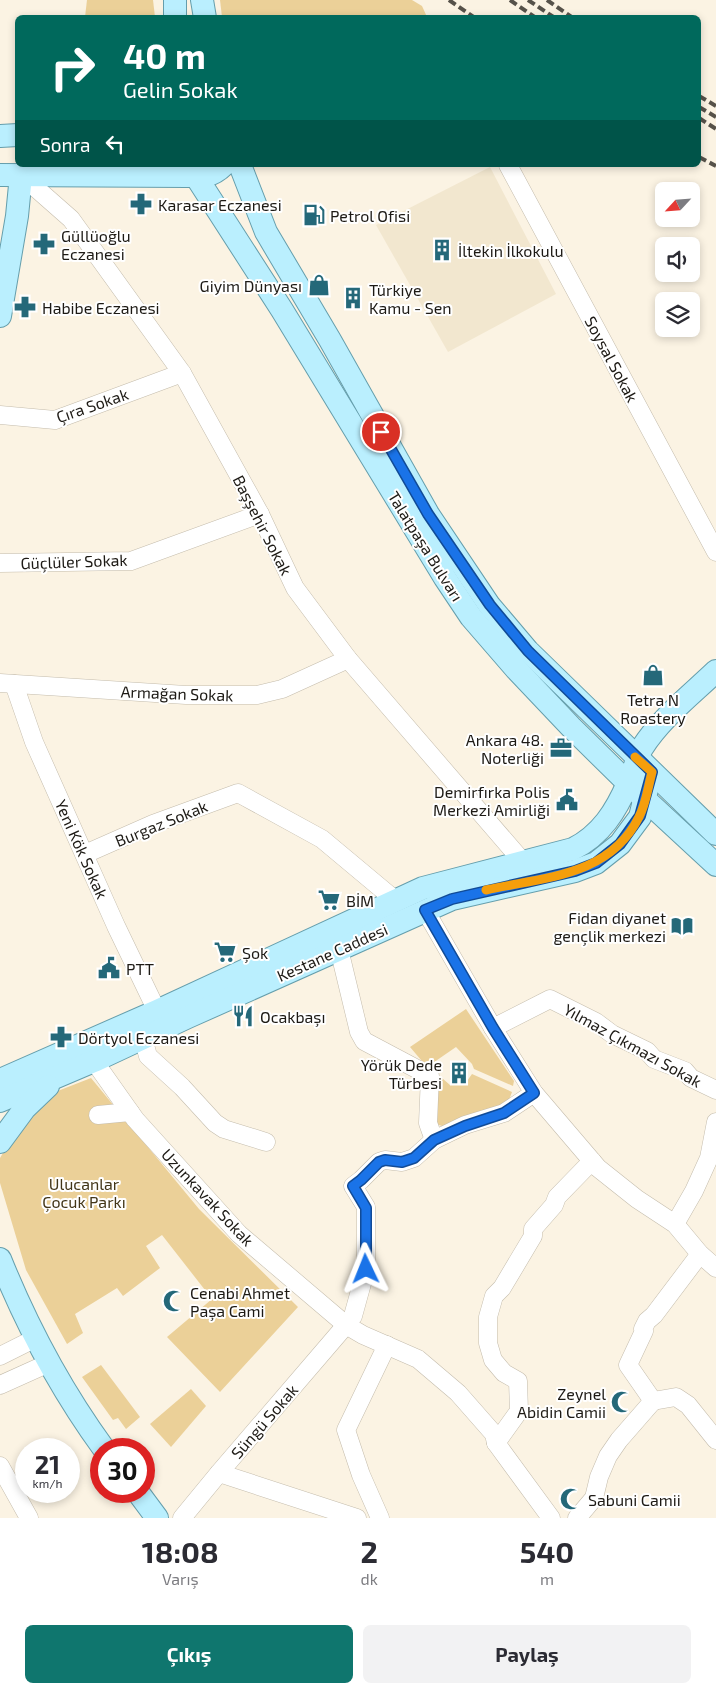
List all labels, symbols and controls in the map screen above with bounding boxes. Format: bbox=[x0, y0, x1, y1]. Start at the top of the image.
text: 40 m bbox=[123, 34, 206, 76]
icon: right bbox=[40, 35, 105, 100]
text: Gelin Sokak bbox=[123, 76, 238, 102]
icon: left bbox=[101, 130, 129, 158]
text: Sonra bbox=[40, 133, 91, 156]
north arrow bbox=[655, 182, 700, 228]
map controls bbox=[655, 182, 700, 337]
pharmacy icon: Karasar Eczanesi bbox=[128, 191, 154, 217]
place label: Karasar Eczanesi bbox=[158, 195, 282, 214]
fuel station icon: Petrol Ofisi bbox=[301, 202, 327, 228]
place label: Petrol Ofisi bbox=[330, 206, 410, 225]
place label: Güllüoğlu Eczanesi bbox=[61, 226, 131, 263]
pharmacy icon: Güllüoğlu Eczanesi bbox=[31, 231, 57, 257]
building icon: İltekin İlkokulu bbox=[429, 237, 455, 263]
button: sound bbox=[655, 237, 700, 282]
place label: İltekin İlkokulu bbox=[458, 241, 564, 260]
shop icon: Giyim Dünyası bbox=[306, 272, 332, 298]
place label: Giyim Dünyası bbox=[200, 276, 302, 295]
place label: Türkiye Kamu - Sen bbox=[369, 280, 452, 317]
building icon: Türkiye Kamu - Sen bbox=[340, 285, 366, 311]
button: layers bbox=[655, 292, 700, 337]
pharmacy icon: Habibe Eczanesi bbox=[12, 294, 38, 320]
place label: Habibe Eczanesi bbox=[42, 298, 160, 317]
street label: Soysal Sokak bbox=[581, 313, 643, 405]
street label: Çıra Sokak bbox=[53, 384, 131, 427]
pin bbox=[360, 411, 402, 453]
icon: arrive bbox=[367, 418, 395, 446]
street label: Başşehir Sokak bbox=[229, 472, 296, 579]
street label: Talatpaşa Bulvarı bbox=[384, 488, 467, 605]
street label: Güçlüler Sokak bbox=[20, 550, 128, 573]
shop icon: Tetra N Roastery bbox=[640, 662, 666, 688]
street label: Armağan Sokak bbox=[120, 682, 234, 704]
place label: Tetra N Roastery bbox=[620, 690, 686, 727]
place label: Ankara 48. Noterliği bbox=[466, 730, 544, 767]
office icon: Ankara 48. Noterliği bbox=[548, 735, 574, 761]
place label: Demirfırka Polis Merkezi Amirliği bbox=[433, 782, 550, 819]
public building icon: Demirfırka Polis Merkezi Amirliği bbox=[554, 787, 580, 813]
street label: Yeni Kök Sokak bbox=[52, 796, 112, 902]
street label: Burgaz Sokak bbox=[112, 796, 210, 850]
supermarket icon: BİM bbox=[316, 887, 342, 913]
place label: BİM bbox=[346, 891, 374, 910]
place label: Fidan diyanet gençlik merkezi bbox=[553, 908, 666, 946]
library icon: Fidan diyanet gençlik merkezi bbox=[669, 913, 695, 939]
street label: Kestane Caddesi bbox=[274, 919, 390, 985]
supermarket icon: Şok bbox=[212, 939, 238, 965]
place label: Şok bbox=[242, 943, 268, 963]
public building icon: PTT bbox=[96, 955, 122, 981]
place label: PTT bbox=[126, 959, 154, 978]
street label: Yılmaz Çıkmazı Sokak bbox=[560, 999, 705, 1092]
restaurant icon: Ocakbaşı bbox=[230, 1003, 256, 1029]
place label: Ocakbaşı bbox=[260, 1007, 325, 1027]
pharmacy icon: Dörtyol Eczanesi bbox=[48, 1024, 74, 1050]
place label: Dörtyol Eczanesi bbox=[78, 1028, 199, 1047]
place label: Yörük Dede Türbesi bbox=[361, 1055, 442, 1092]
building icon: Yörük Dede Türbesi bbox=[446, 1060, 472, 1086]
street label: Uzunkavak Sokak bbox=[158, 1144, 258, 1250]
park label: Ulucanlar Çocuk Parkı bbox=[42, 1174, 126, 1212]
position arrow bbox=[339, 1242, 391, 1294]
place label: Cenabi Ahmet Paşa Cami bbox=[190, 1283, 290, 1321]
mosque icon: Cenabi Ahmet Paşa Cami bbox=[161, 1288, 187, 1314]
street label: Süngü Sokak bbox=[227, 1380, 301, 1462]
place label: Zeynel Abidin Camii bbox=[517, 1384, 606, 1421]
mosque icon: Zeynel Abidin Camii bbox=[609, 1389, 635, 1415]
speed limit sign: 30 bbox=[90, 1438, 155, 1503]
text: 21 bbox=[35, 1449, 60, 1479]
text: km/h bbox=[33, 1476, 62, 1490]
mosque icon: Sabuni Camii bbox=[558, 1486, 584, 1512]
place label: Sabuni Camii bbox=[588, 1490, 681, 1509]
text: 18:08 bbox=[142, 1533, 219, 1569]
text: 2 bbox=[360, 1533, 378, 1569]
text: 540 bbox=[520, 1533, 574, 1569]
text: Varış bbox=[162, 1569, 199, 1588]
text: dk bbox=[361, 1569, 378, 1588]
text: m bbox=[540, 1569, 554, 1588]
button: Çıkış bbox=[25, 1625, 353, 1683]
button: Paylaş bbox=[363, 1625, 691, 1683]

